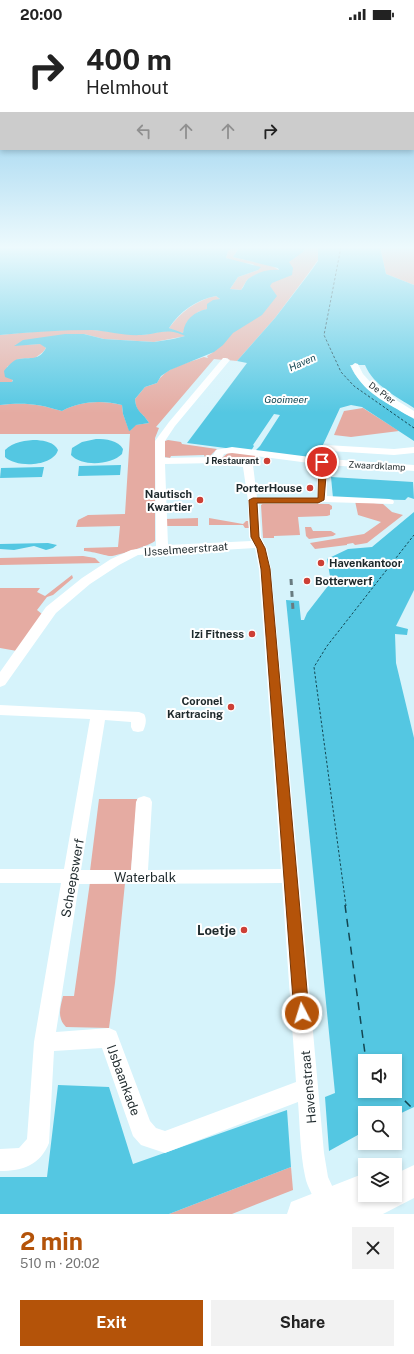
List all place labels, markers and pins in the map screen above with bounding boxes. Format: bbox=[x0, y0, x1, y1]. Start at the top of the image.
pin bbox=[305, 445, 339, 479]
place label: J Restaurant bbox=[206, 455, 259, 466]
marker: J Restaurant bbox=[262, 456, 272, 466]
place label: PorterHouse bbox=[236, 482, 302, 494]
marker: PorterHouse bbox=[305, 483, 315, 493]
place label: Nautisch Kwartier bbox=[145, 488, 192, 513]
marker: Nautisch Kwartier bbox=[195, 495, 205, 505]
place label: Havenkantoor bbox=[329, 557, 403, 569]
marker: Havenkantoor bbox=[316, 558, 326, 568]
place label: Botterwerf bbox=[315, 575, 373, 587]
marker: Botterwerf bbox=[302, 576, 312, 586]
place label: Izi Fitness bbox=[191, 628, 244, 640]
marker: Izi Fitness bbox=[247, 629, 257, 639]
place label: Coronel Kartracing bbox=[167, 695, 223, 720]
marker: Coronel Kartracing bbox=[226, 702, 236, 712]
place label: Loetje bbox=[197, 923, 236, 938]
marker: Loetje bbox=[239, 925, 249, 935]

